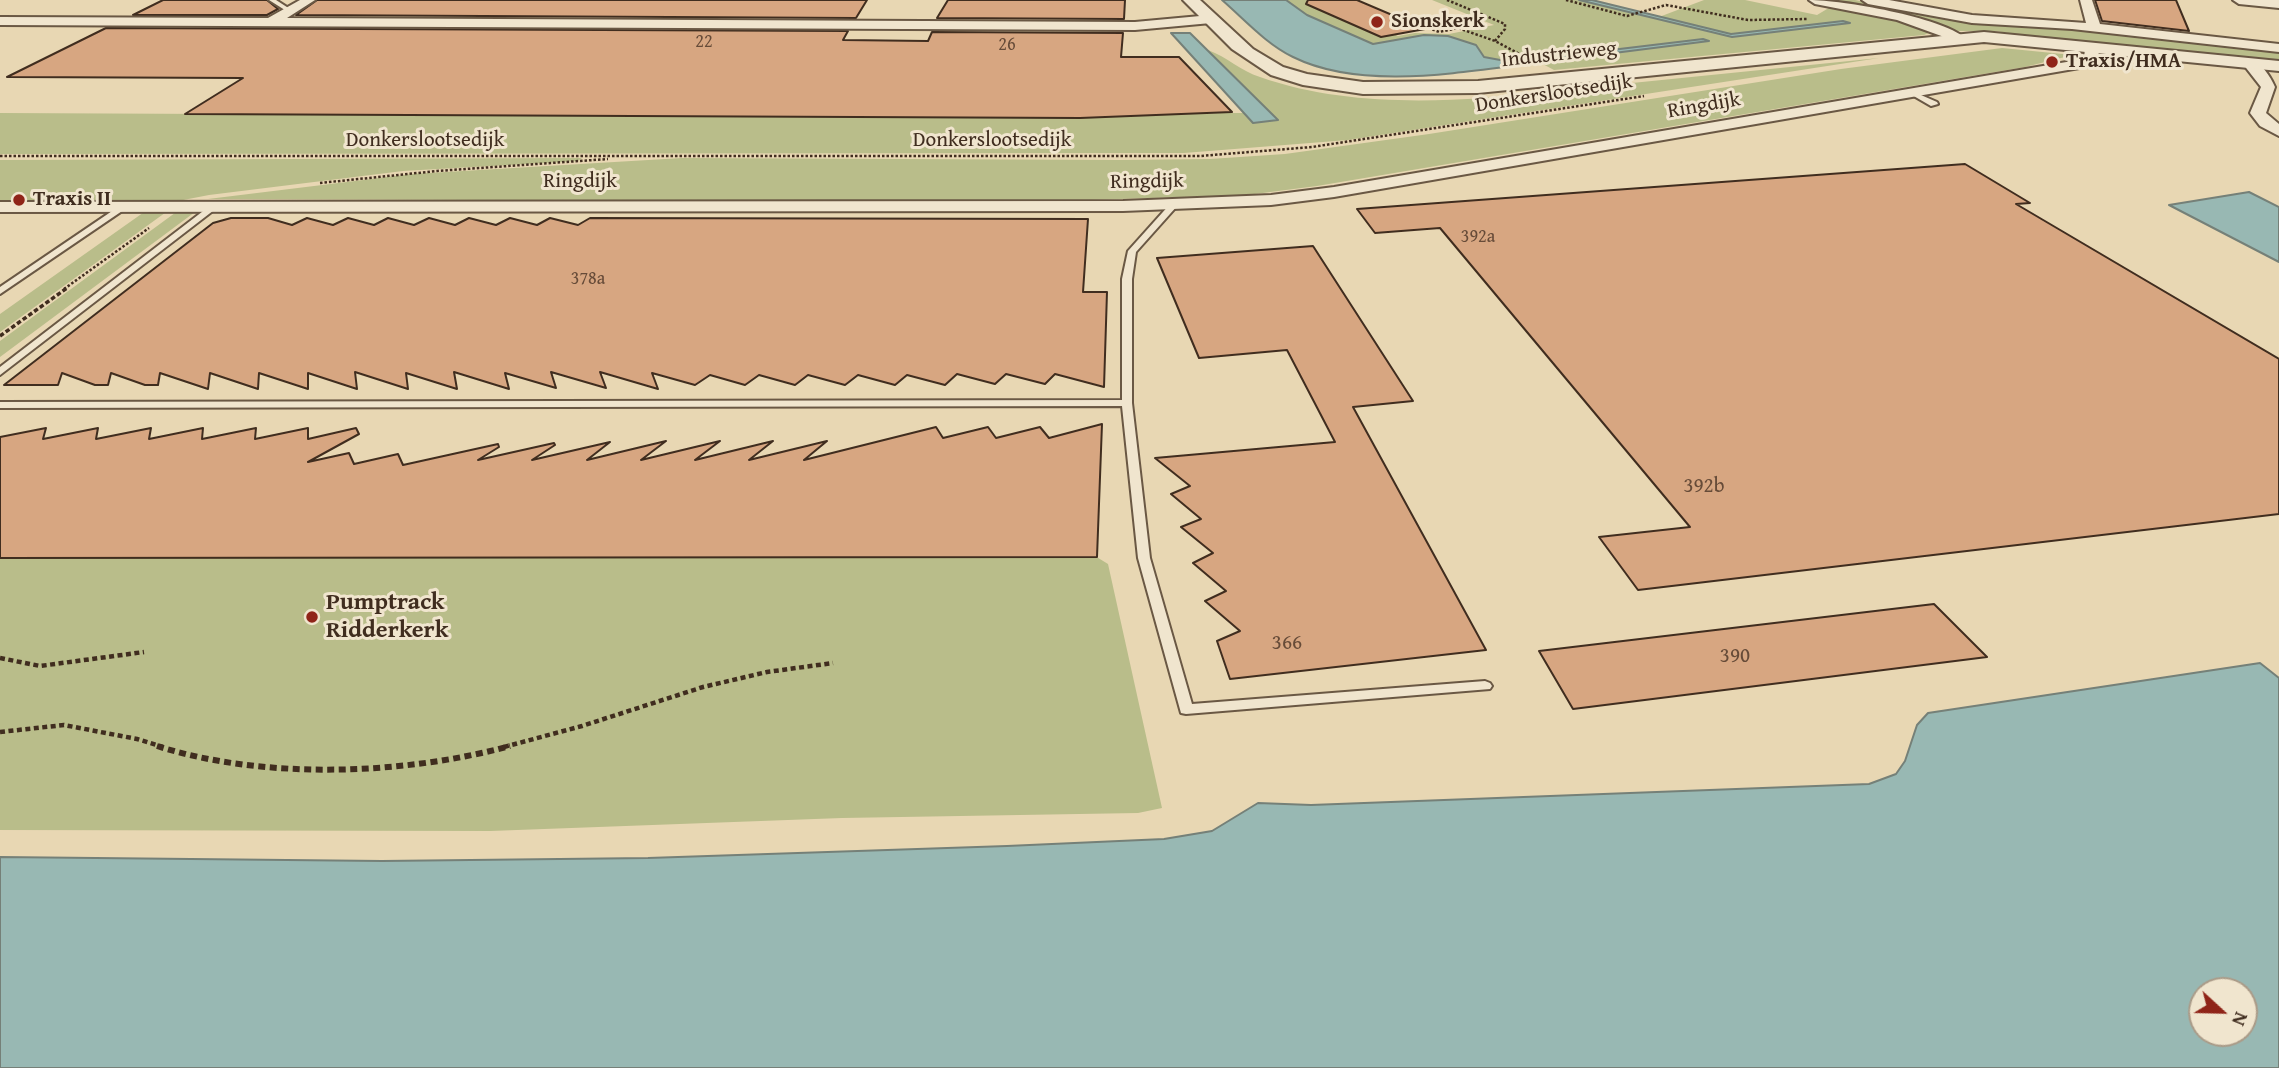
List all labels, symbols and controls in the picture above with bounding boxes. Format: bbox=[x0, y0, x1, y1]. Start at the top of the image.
place label: Sionskerk bbox=[1391, 9, 1485, 35]
marker: Sionskerk bbox=[1369, 14, 1385, 30]
house number: 22 bbox=[695, 31, 713, 53]
house number: 26 bbox=[998, 34, 1016, 56]
street label: Industrieweg bbox=[1500, 36, 1618, 74]
place label: Traxis/HMA bbox=[2066, 49, 2181, 75]
marker: Traxis/HMA bbox=[2044, 54, 2060, 70]
street label: Donkerslootsedijk bbox=[1474, 69, 1634, 119]
street label: Ringdijk bbox=[1666, 87, 1742, 125]
street label: Donkerslootsedijk bbox=[346, 128, 504, 154]
street label: Donkerslootsedijk bbox=[913, 128, 1071, 154]
street label: Ringdijk bbox=[543, 169, 617, 195]
street label: Ringdijk bbox=[1110, 169, 1184, 195]
place label: Traxis II bbox=[33, 187, 111, 213]
marker: Traxis II bbox=[11, 192, 27, 208]
house number: 392a bbox=[1461, 226, 1495, 248]
house number: 378a bbox=[571, 268, 605, 290]
house number: 392b bbox=[1683, 474, 1725, 500]
place label: Pumptrack Ridderkerk bbox=[326, 589, 448, 645]
marker: Pumptrack Ridderkerk bbox=[304, 609, 320, 625]
house number: 366 bbox=[1272, 631, 1302, 657]
house number: 390 bbox=[1720, 644, 1750, 670]
north arrow bbox=[2188, 977, 2258, 1047]
text: N bbox=[2225, 1008, 2256, 1030]

